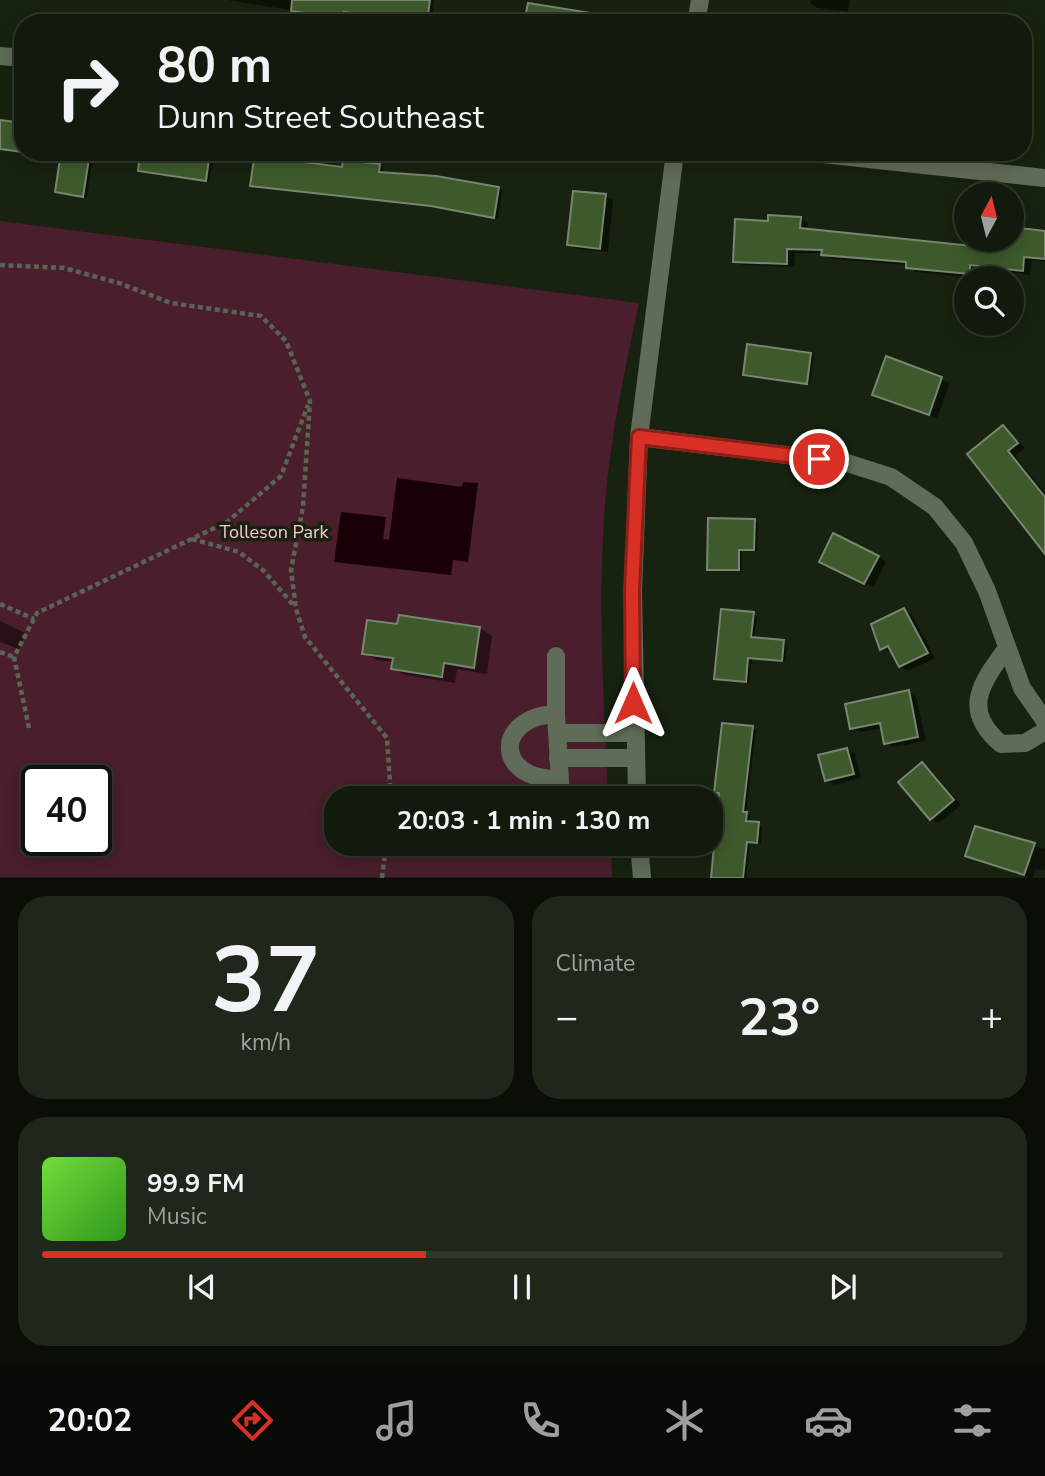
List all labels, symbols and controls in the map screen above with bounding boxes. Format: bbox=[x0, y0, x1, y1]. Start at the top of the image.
text: 80 m bbox=[157, 32, 272, 99]
icon: right bbox=[42, 42, 133, 133]
text: Dunn Street Southeast bbox=[157, 96, 484, 139]
north arrow bbox=[954, 182, 1024, 252]
map controls bbox=[954, 182, 1024, 336]
button: search bbox=[954, 266, 1024, 336]
pin bbox=[789, 429, 849, 489]
icon: arrive bbox=[800, 440, 838, 478]
park label: Tolleson Park bbox=[219, 520, 330, 544]
position arrow bbox=[596, 666, 670, 740]
speed limit sign: 40 bbox=[21, 765, 112, 856]
text: 20:03 · 1 min · 130 m bbox=[397, 803, 650, 838]
text: 37 bbox=[211, 919, 320, 1043]
text: Climate bbox=[556, 948, 635, 979]
text: 23° bbox=[738, 982, 820, 1053]
text: − bbox=[556, 992, 578, 1043]
text: + bbox=[980, 992, 1003, 1043]
text: km/h bbox=[240, 1027, 291, 1058]
text: 99.9 FM bbox=[147, 1166, 244, 1201]
text: Music bbox=[147, 1201, 207, 1232]
icon: previous bbox=[183, 1268, 221, 1306]
icon: pause bbox=[503, 1268, 541, 1306]
icon: next bbox=[824, 1268, 862, 1306]
icon: directions bbox=[228, 1396, 277, 1445]
icon: music bbox=[372, 1396, 421, 1445]
icon: phone bbox=[516, 1396, 565, 1445]
icon: climate bbox=[660, 1396, 709, 1445]
icon: car bbox=[804, 1396, 853, 1445]
icon: filters bbox=[948, 1396, 997, 1445]
text: 20:02 bbox=[48, 1399, 132, 1442]

